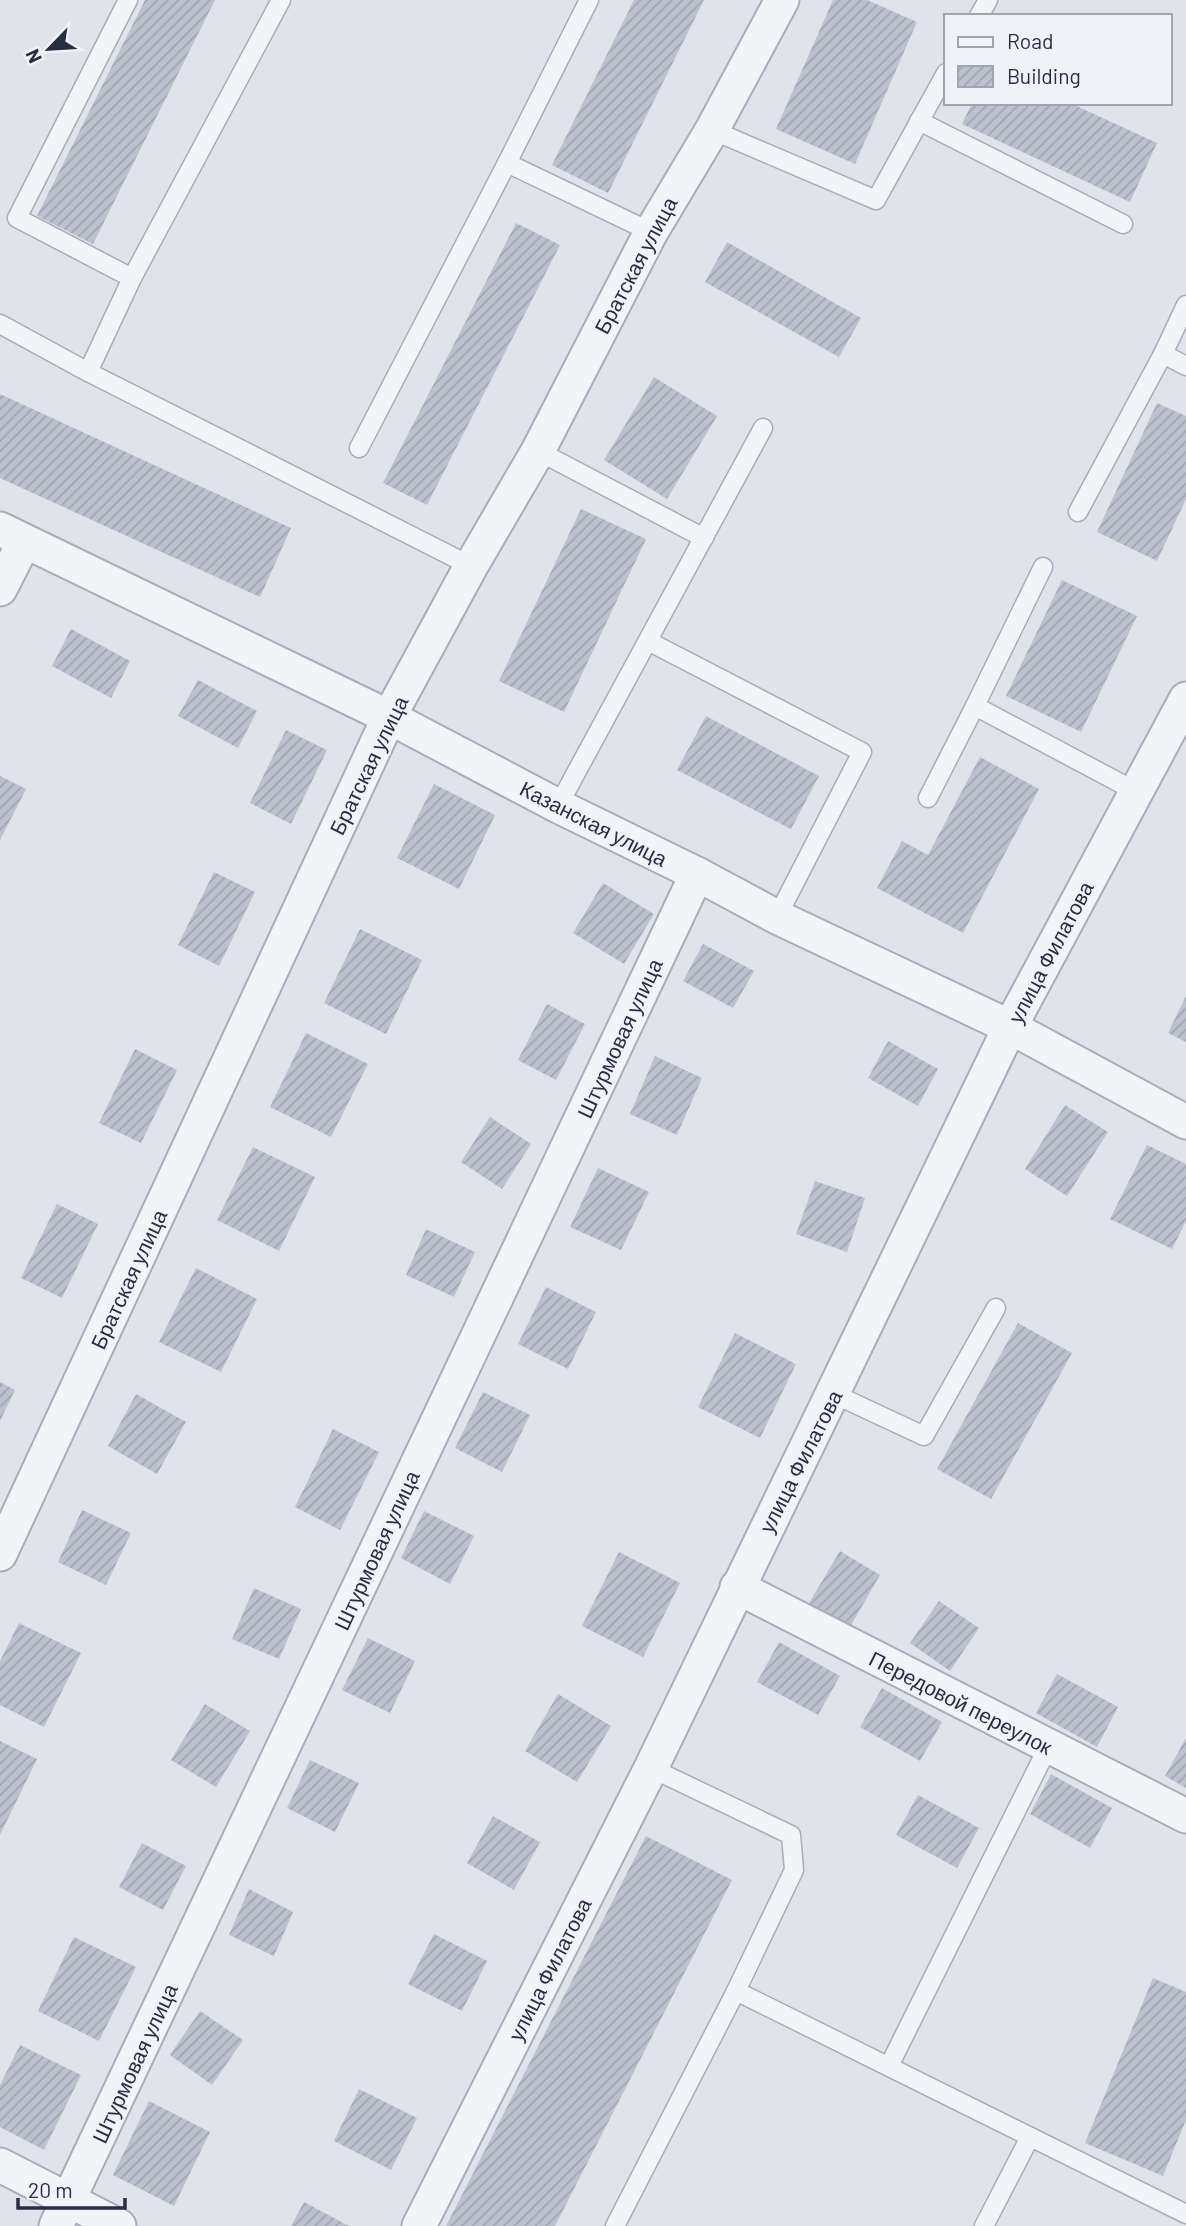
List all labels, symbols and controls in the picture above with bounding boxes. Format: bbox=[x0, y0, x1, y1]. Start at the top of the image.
north arrow bbox=[14, 14, 84, 84]
legend bbox=[944, 14, 1172, 105]
text: Road bbox=[1007, 28, 1053, 53]
text: N bbox=[20, 46, 46, 67]
text: Building bbox=[1007, 63, 1081, 88]
street label: Братская улица bbox=[588, 192, 682, 338]
street label: Братская улица bbox=[324, 691, 413, 838]
street label: Казанская улица bbox=[516, 775, 672, 871]
street label: улица Филатова bbox=[1002, 877, 1098, 1027]
street label: Штурмовая улица bbox=[571, 954, 667, 1122]
street label: Братская улица bbox=[85, 1205, 171, 1353]
street label: улица Филатова bbox=[753, 1385, 847, 1537]
street label: Штурмовая улица bbox=[328, 1466, 424, 1634]
street label: Передовой переулок bbox=[865, 1645, 1057, 1759]
street label: улица Филатова bbox=[502, 1893, 596, 2045]
street label: Штурмовая улица bbox=[86, 1979, 182, 2147]
scale bar bbox=[18, 2166, 124, 2210]
text: 20 m bbox=[28, 2177, 73, 2202]

